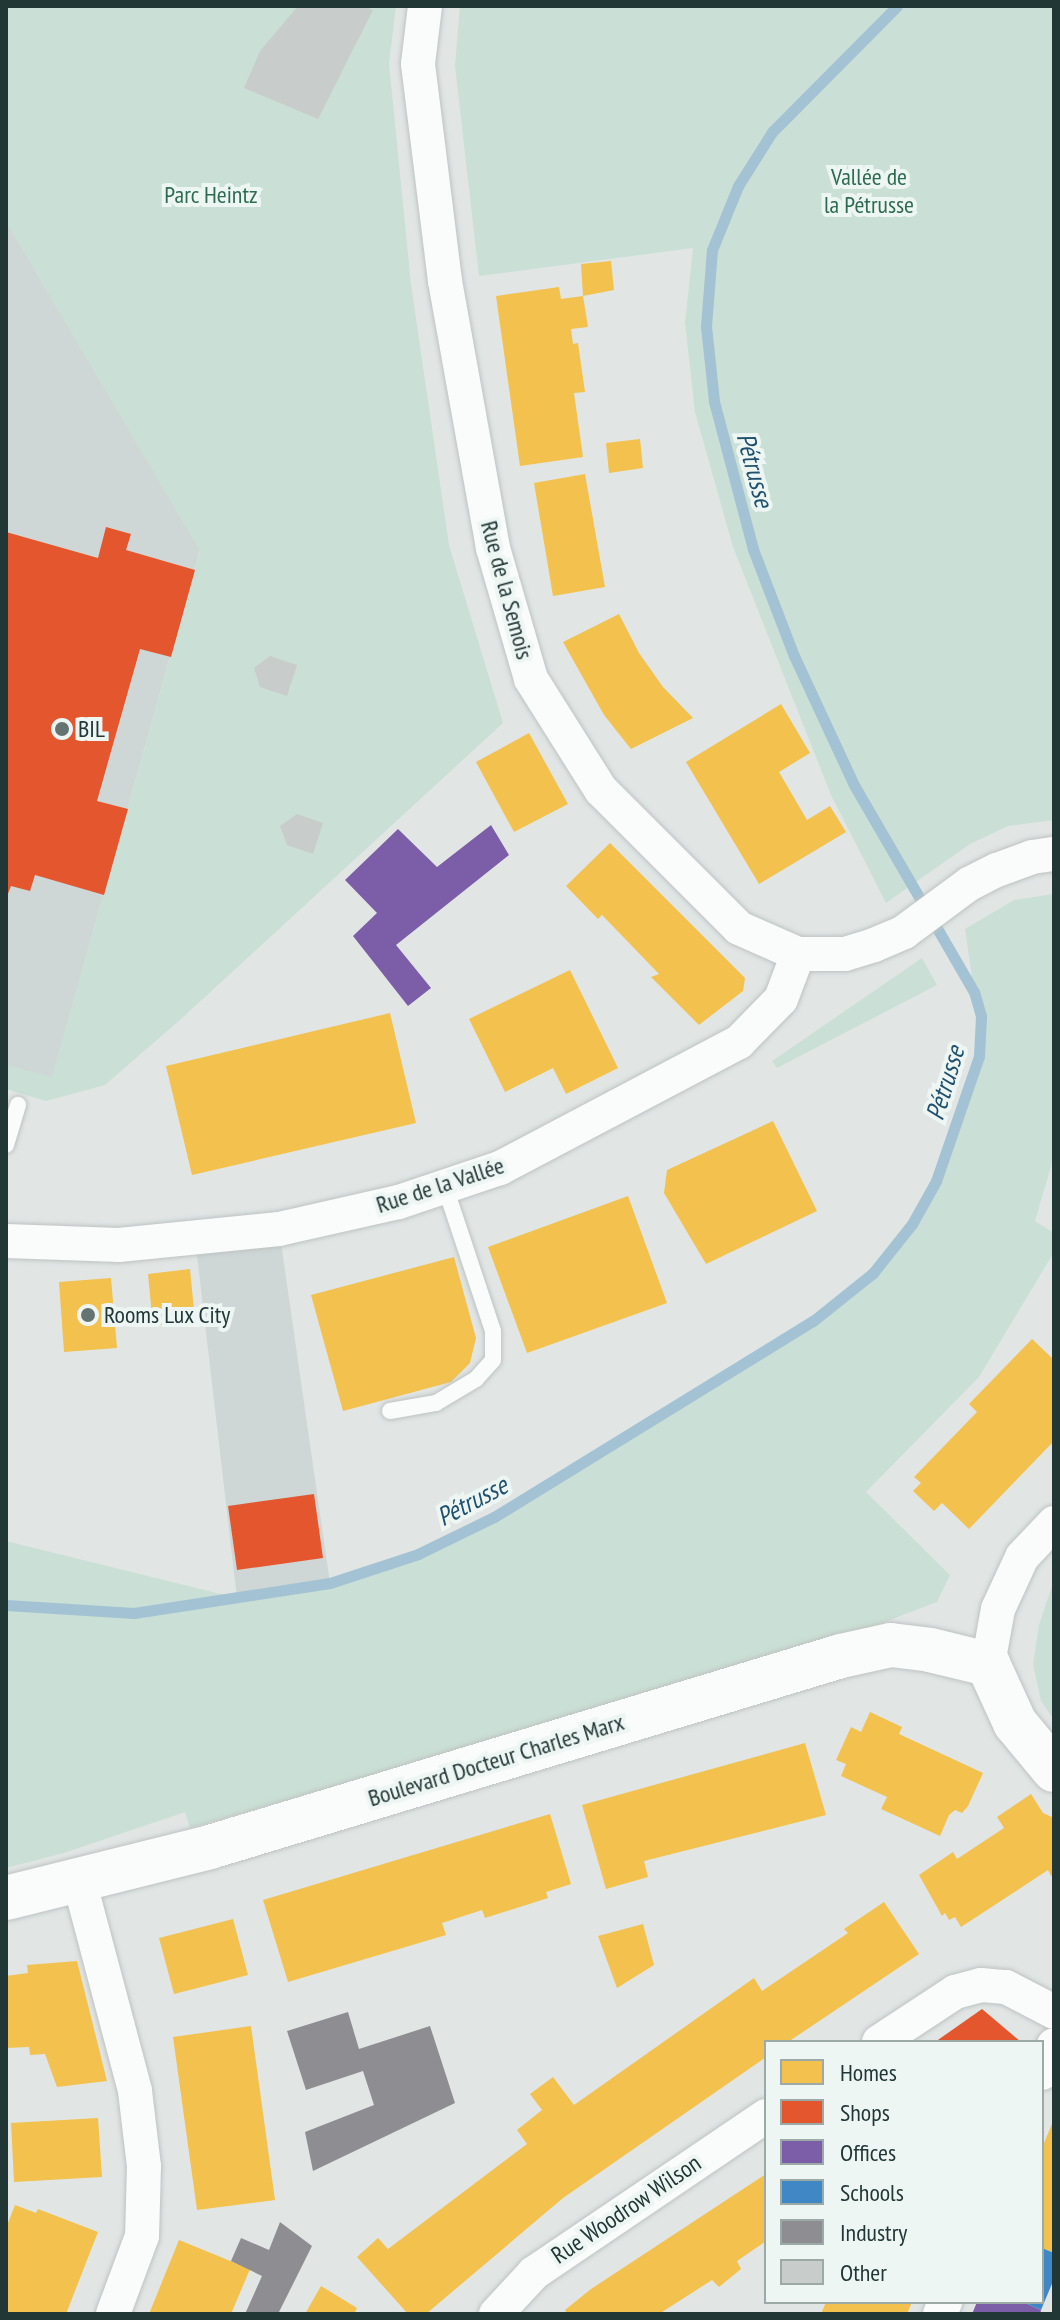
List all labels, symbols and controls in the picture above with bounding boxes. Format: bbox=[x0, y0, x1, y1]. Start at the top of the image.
park label: Vallée de la Pétrusse bbox=[824, 163, 914, 219]
park label: Parc Heintz bbox=[164, 181, 258, 209]
water label: Pétrusse bbox=[730, 429, 780, 511]
street label: Rue de la Semois bbox=[475, 518, 539, 662]
place label: BIL bbox=[78, 715, 105, 743]
marker: BIL bbox=[53, 720, 71, 738]
water label: Pétrusse bbox=[919, 1042, 971, 1124]
street label: Rue de la Vallée bbox=[372, 1151, 508, 1219]
place label: Rooms Lux City bbox=[104, 1301, 231, 1329]
marker: Rooms Lux City bbox=[79, 1306, 97, 1324]
water label: Pétrusse bbox=[431, 1469, 513, 1533]
street label: Boulevard Docteur Charles Marx bbox=[365, 1707, 627, 1813]
legend bbox=[764, 2040, 1044, 2304]
text: Homes bbox=[840, 2057, 897, 2088]
text: Shops bbox=[840, 2097, 890, 2128]
text: Offices bbox=[840, 2137, 896, 2168]
street label: Rue Woodrow Wilson bbox=[545, 2148, 707, 2270]
text: Schools bbox=[840, 2177, 904, 2208]
text: Industry bbox=[840, 2217, 907, 2248]
text: Other bbox=[840, 2257, 887, 2288]

